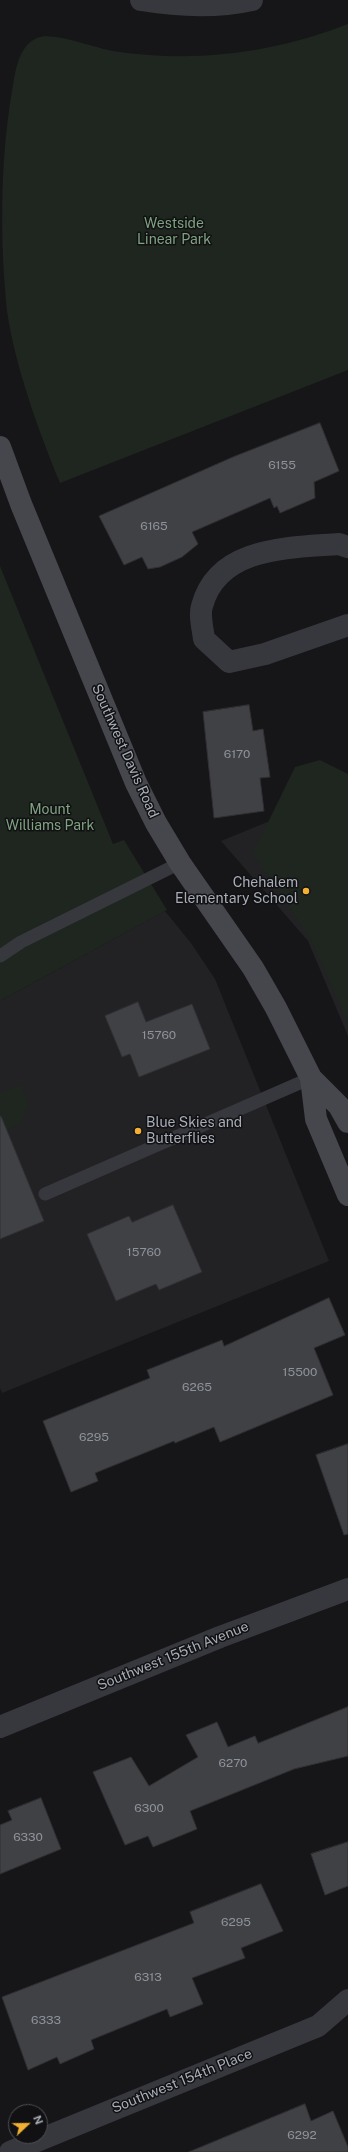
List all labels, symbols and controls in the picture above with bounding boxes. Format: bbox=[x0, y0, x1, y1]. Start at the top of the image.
park label: Westside Linear Park bbox=[137, 216, 211, 248]
house number: 6155 bbox=[268, 458, 296, 472]
house number: 6165 bbox=[140, 519, 168, 533]
street label: Southwest Davis Road bbox=[88, 682, 162, 820]
house number: 6170 bbox=[224, 747, 250, 761]
park label: Mount Williams Park bbox=[6, 802, 94, 834]
place label: Chehalem Elementary School bbox=[175, 875, 298, 908]
marker: Chehalem Elementary School bbox=[301, 886, 311, 896]
house number: 15760 bbox=[142, 1028, 176, 1042]
place label: Blue Skies and Butterflies bbox=[146, 1115, 242, 1148]
marker: Blue Skies and Butterflies bbox=[133, 1126, 143, 1136]
house number: 15760 bbox=[127, 1245, 161, 1259]
house number: 15500 bbox=[283, 1365, 317, 1379]
house number: 6265 bbox=[182, 1380, 212, 1394]
house number: 6295 bbox=[79, 1430, 109, 1444]
street label: Southwest 155th Avenue bbox=[95, 1618, 251, 1694]
house number: 6270 bbox=[219, 1756, 247, 1770]
house number: 6300 bbox=[134, 1801, 164, 1815]
house number: 6330 bbox=[13, 1830, 43, 1844]
house number: 6295 bbox=[221, 1915, 251, 1929]
house number: 6313 bbox=[134, 1970, 162, 1984]
house number: 6333 bbox=[31, 2013, 61, 2027]
street label: Southwest 154th Place bbox=[109, 2045, 255, 2117]
north arrow bbox=[8, 2104, 48, 2144]
text: N bbox=[31, 2114, 45, 2126]
house number: 6292 bbox=[287, 2128, 317, 2142]

